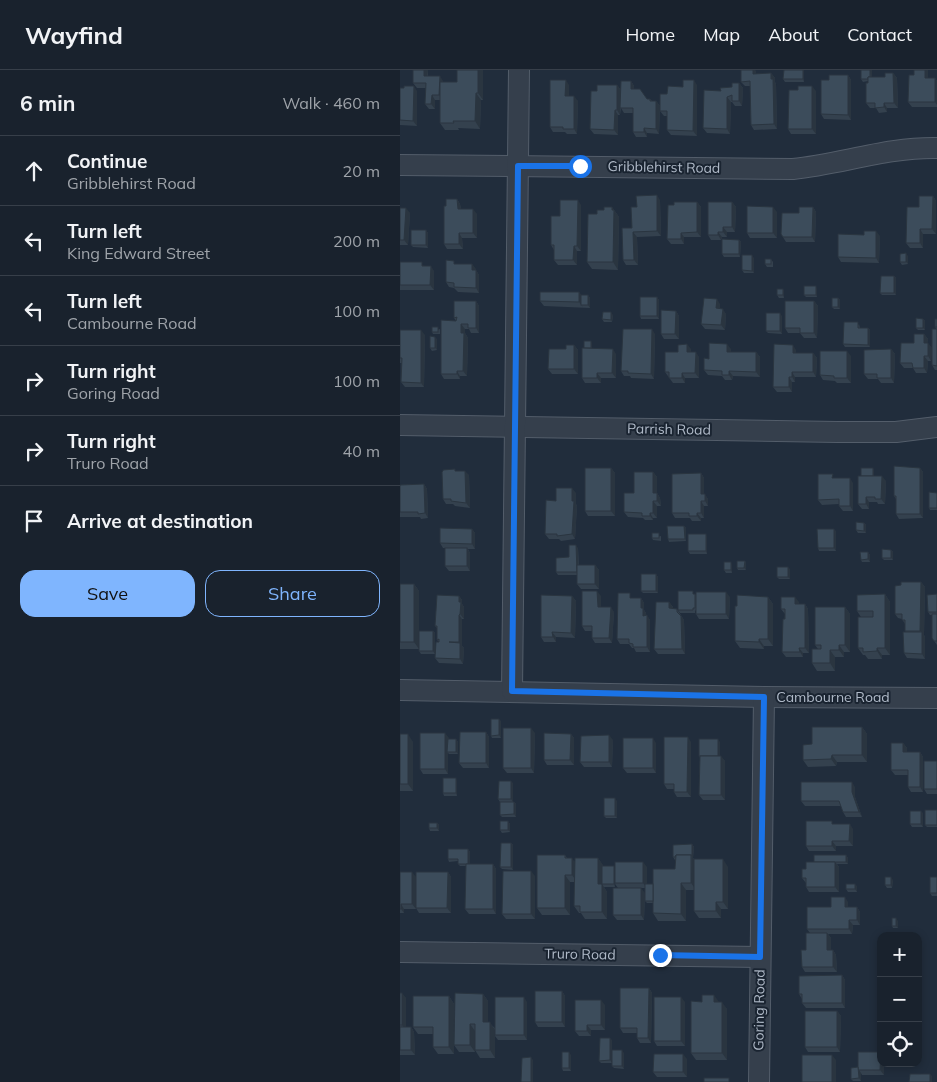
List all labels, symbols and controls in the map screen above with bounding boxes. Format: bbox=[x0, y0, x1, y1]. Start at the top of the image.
text: Wayfind bbox=[25, 20, 123, 50]
text: Home bbox=[625, 23, 675, 46]
text: Map bbox=[703, 23, 740, 46]
text: About bbox=[768, 23, 819, 46]
text: Contact bbox=[847, 23, 912, 46]
text: 6 min bbox=[20, 90, 75, 116]
text: Walk · 460 m bbox=[282, 93, 380, 113]
text: Continue bbox=[67, 149, 147, 173]
route start bbox=[569, 155, 592, 178]
icon: ahead bbox=[20, 157, 48, 185]
street label: Gribblehirst Road bbox=[607, 157, 721, 177]
text: 20 m bbox=[343, 161, 380, 181]
text: Gribblehirst Road bbox=[67, 173, 196, 193]
text: Turn left bbox=[67, 219, 142, 243]
icon: left bbox=[20, 227, 48, 255]
text: 200 m bbox=[333, 231, 380, 251]
text: King Edward Street bbox=[67, 243, 210, 263]
text: Turn left bbox=[67, 289, 142, 313]
icon: left bbox=[20, 297, 48, 325]
text: 100 m bbox=[333, 301, 380, 321]
text: Cambourne Road bbox=[67, 313, 197, 333]
text: Turn right bbox=[67, 359, 156, 383]
icon: right bbox=[20, 367, 48, 395]
text: 100 m bbox=[333, 371, 380, 391]
text: Goring Road bbox=[67, 383, 160, 403]
street label: Parrish Road bbox=[627, 419, 711, 439]
text: Turn right bbox=[67, 429, 156, 453]
icon: right bbox=[20, 437, 48, 465]
text: 40 m bbox=[343, 441, 380, 461]
text: Truro Road bbox=[67, 453, 149, 473]
icon: arrive bbox=[20, 507, 48, 535]
text: Arrive at destination bbox=[67, 509, 253, 533]
button: Save bbox=[20, 570, 195, 617]
button: Share bbox=[205, 570, 380, 617]
street label: Cambourne Road bbox=[776, 688, 890, 706]
map controls bbox=[877, 932, 922, 1067]
button: + bbox=[877, 932, 922, 977]
street label: Truro Road bbox=[544, 944, 616, 964]
route end bbox=[649, 944, 672, 967]
street label: Goring Road bbox=[749, 969, 769, 1051]
button: − bbox=[877, 977, 922, 1022]
button: locate bbox=[877, 1022, 922, 1067]

